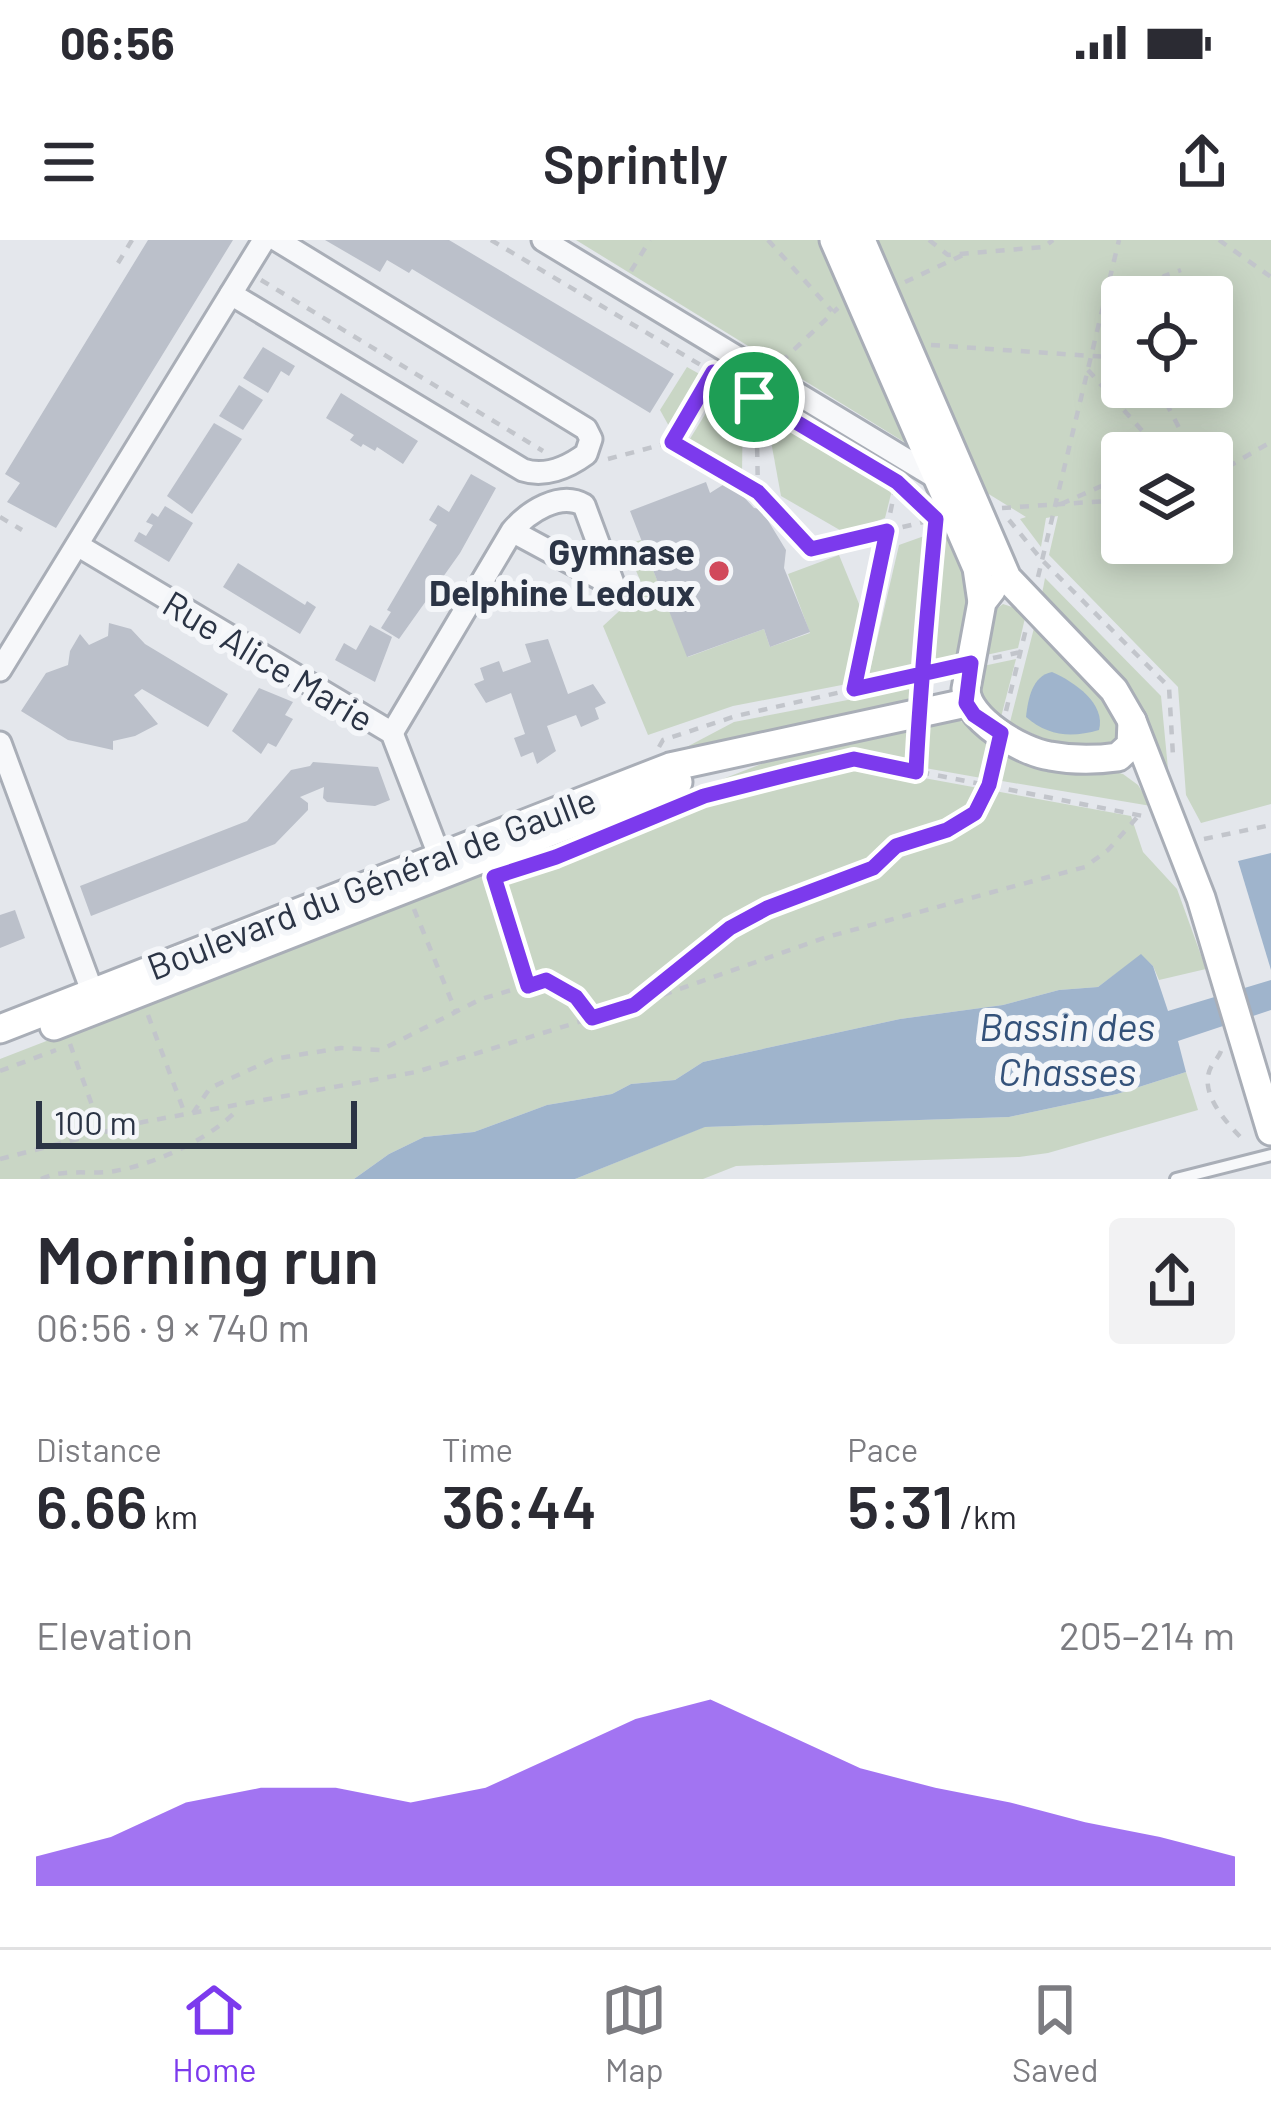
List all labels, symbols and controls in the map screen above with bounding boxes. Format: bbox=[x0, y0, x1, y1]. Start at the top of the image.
text: 06:56 bbox=[60, 15, 175, 69]
icon: menu bbox=[36, 129, 102, 195]
icon: share bbox=[1169, 129, 1235, 195]
text: Sprintly bbox=[543, 130, 728, 195]
map controls bbox=[1101, 276, 1233, 564]
button: locate bbox=[1101, 276, 1233, 408]
pin bbox=[703, 346, 805, 448]
icon: arrive bbox=[721, 364, 787, 430]
button: layers bbox=[1101, 432, 1233, 564]
place label: Gymnase Delphine Ledoux bbox=[429, 529, 695, 613]
marker: Gymnase Delphine Ledoux bbox=[706, 558, 732, 584]
street label: Rue Alice Marie bbox=[156, 580, 382, 740]
street label: Boulevard du Général de Gaulle bbox=[140, 776, 602, 988]
water label: Bassin des Chasses bbox=[979, 1002, 1155, 1094]
scale bar bbox=[36, 1095, 357, 1148]
text: 100 m bbox=[54, 1102, 137, 1142]
text: Morning run bbox=[36, 1218, 379, 1297]
button: share bbox=[1109, 1218, 1235, 1344]
text: 06:56 · 9 × 740 m bbox=[36, 1303, 310, 1350]
text: Distance bbox=[36, 1429, 162, 1469]
text: Time bbox=[442, 1429, 513, 1469]
text: Pace bbox=[847, 1429, 918, 1469]
text: 6.66 bbox=[36, 1469, 148, 1541]
text: 36:44 bbox=[442, 1469, 597, 1541]
text: 5:31 bbox=[847, 1469, 953, 1541]
text: km bbox=[148, 1496, 198, 1536]
text: /km bbox=[953, 1496, 1017, 1536]
text: Elevation bbox=[36, 1611, 193, 1658]
text: 205–214 m bbox=[1059, 1611, 1235, 1658]
tab: Home bbox=[172, 1977, 257, 2089]
tab: Map bbox=[601, 1977, 667, 2089]
tab: Saved bbox=[1012, 1977, 1099, 2089]

